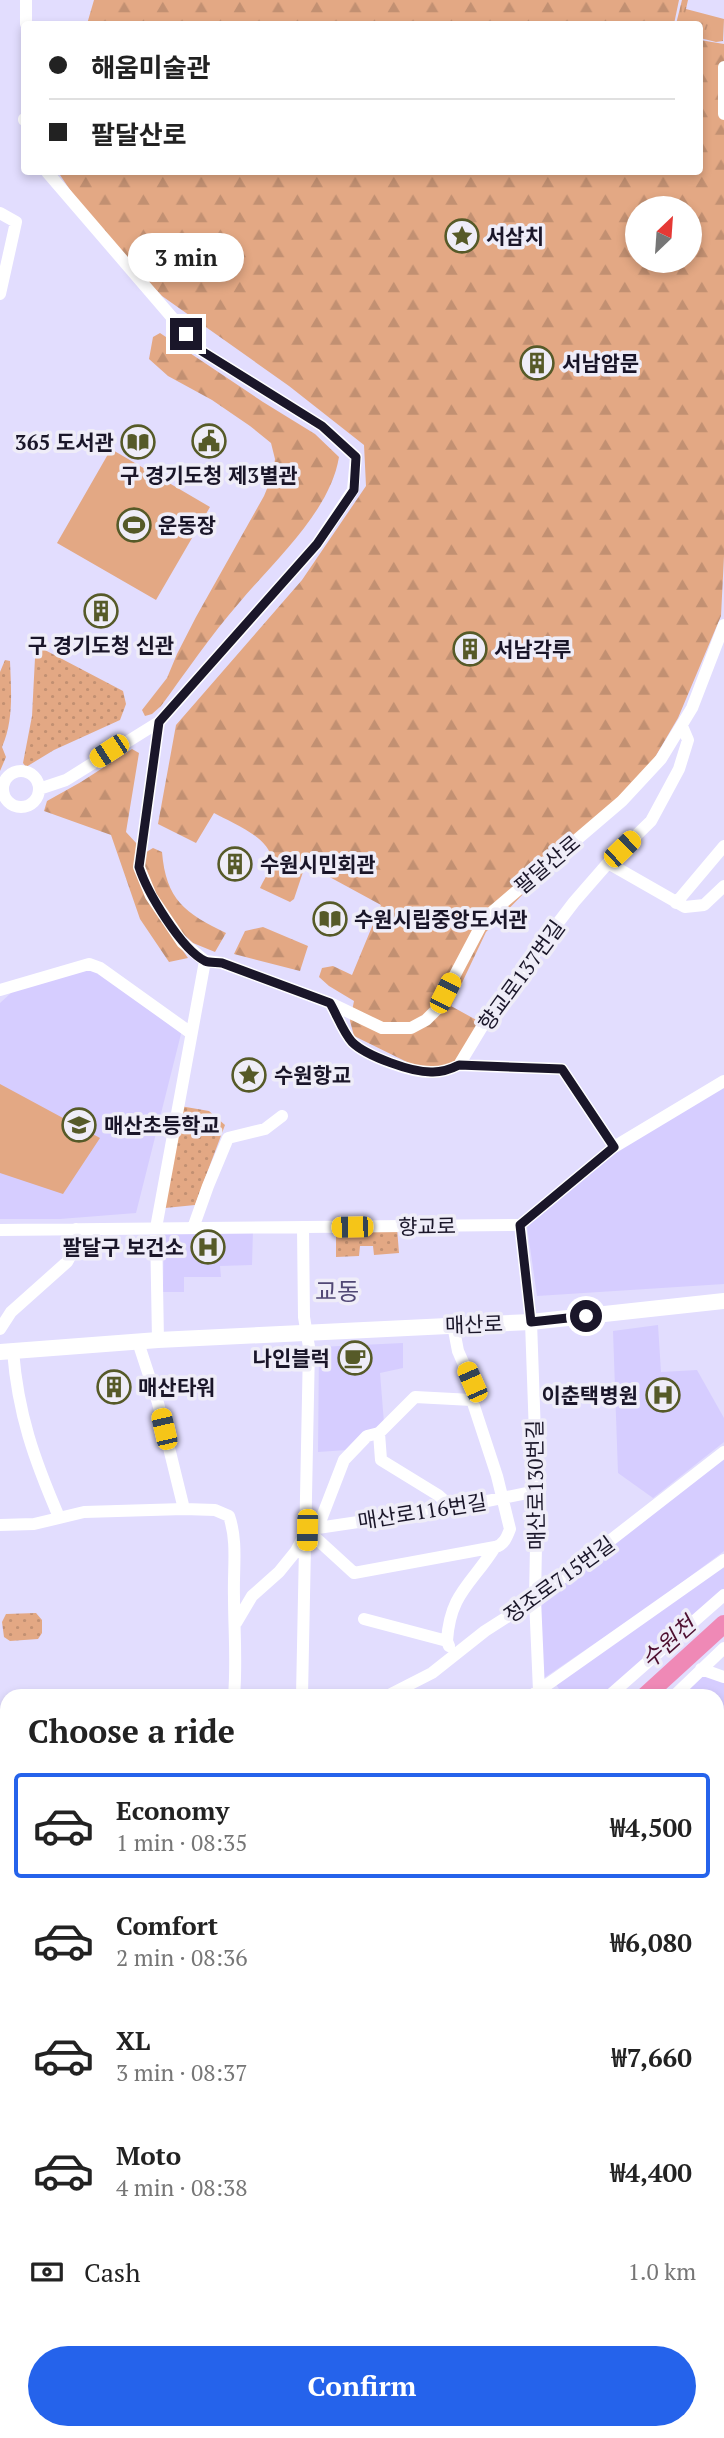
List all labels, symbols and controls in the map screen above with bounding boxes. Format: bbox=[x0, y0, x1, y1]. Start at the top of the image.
text: 해움미술관 bbox=[91, 50, 211, 84]
text: 팔달산로 bbox=[91, 117, 187, 151]
north arrow bbox=[625, 196, 702, 273]
map controls bbox=[625, 196, 702, 273]
place icon: 서삼치 bbox=[443, 217, 481, 255]
place label: 서삼치 bbox=[486, 222, 544, 250]
callout: 3 min bbox=[128, 232, 244, 282]
text: 3 min bbox=[155, 242, 217, 273]
route end bbox=[170, 318, 202, 350]
building icon: 서남암문 bbox=[518, 344, 556, 382]
place label: 서남암문 bbox=[562, 349, 639, 377]
public building icon: 구 경기도청 제3별관 bbox=[190, 422, 228, 460]
library icon: 365 도서관 bbox=[119, 423, 157, 461]
place label: 365 도서관 bbox=[15, 428, 114, 456]
place label: 구 경기도청 제3별관 bbox=[120, 461, 298, 489]
sports icon: 운동장 bbox=[115, 506, 153, 544]
place label: 운동장 bbox=[158, 511, 216, 539]
building icon: 구 경기도청 신관 bbox=[82, 592, 120, 630]
building icon: 서남각루 bbox=[451, 630, 489, 668]
place label: 구 경기도청 신관 bbox=[28, 631, 174, 659]
place label: 서남각루 bbox=[494, 635, 571, 663]
car bbox=[86, 731, 133, 771]
car bbox=[600, 827, 645, 871]
street label: 팔달산로 bbox=[508, 828, 586, 900]
building icon: 수원시민회관 bbox=[216, 845, 254, 883]
place label: 수원시민회관 bbox=[260, 850, 376, 878]
library icon: 수원시립중앙도서관 bbox=[311, 900, 349, 938]
place label: 수원시립중앙도서관 bbox=[354, 905, 528, 933]
street label: 향교로137번길 bbox=[471, 914, 571, 1036]
car bbox=[427, 970, 464, 1016]
place icon: 수원항교 bbox=[230, 1056, 268, 1094]
place label: 수원항교 bbox=[274, 1061, 351, 1089]
school or university icon: 매산초등학교 bbox=[60, 1106, 98, 1144]
place label: 매산초등학교 bbox=[104, 1111, 220, 1139]
street label: 향교로 bbox=[398, 1211, 456, 1241]
car bbox=[331, 1216, 374, 1238]
hospital icon: 팔달구 보건소 bbox=[189, 1228, 227, 1266]
place label: 팔달구 보건소 bbox=[62, 1233, 184, 1261]
district label: 교동 bbox=[315, 1275, 359, 1307]
route start bbox=[570, 1300, 602, 1332]
street label: 매산로 bbox=[445, 1309, 503, 1339]
cafe icon: 나인블럭 bbox=[336, 1339, 374, 1377]
place label: 나인블럭 bbox=[253, 1344, 330, 1372]
car bbox=[454, 1359, 491, 1405]
building icon: 매산타워 bbox=[95, 1368, 133, 1406]
place label: 매산타워 bbox=[138, 1373, 215, 1401]
hospital icon: 이춘택병원 bbox=[644, 1376, 682, 1414]
place label: 이춘택병원 bbox=[541, 1381, 638, 1409]
car bbox=[150, 1406, 179, 1452]
street label: 매산로130번길 bbox=[520, 1420, 550, 1550]
street label: 매산로116번길 bbox=[356, 1487, 488, 1535]
car bbox=[297, 1509, 318, 1551]
street label: 정조로715번길 bbox=[498, 1529, 620, 1629]
water label: 수원천 bbox=[634, 1607, 704, 1675]
text: Choose a ride bbox=[28, 1710, 235, 1752]
text: Economy bbox=[116, 1793, 229, 1827]
icon: car bbox=[32, 1794, 95, 1857]
text: ₩4,500 bbox=[610, 1810, 692, 1844]
text: 1 min · 08:35 bbox=[116, 1827, 248, 1858]
text: Comfort bbox=[116, 1908, 218, 1942]
icon: car bbox=[32, 1909, 95, 1972]
text: ₩6,080 bbox=[610, 1925, 692, 1959]
text: 2 min · 08:36 bbox=[116, 1942, 248, 1973]
text: XL bbox=[116, 2023, 150, 2057]
icon: car bbox=[32, 2024, 95, 2087]
text: ₩7,660 bbox=[612, 2040, 692, 2074]
text: 3 min · 08:37 bbox=[116, 2057, 248, 2088]
text: Moto bbox=[116, 2138, 181, 2172]
icon: car bbox=[32, 2139, 95, 2202]
text: ₩4,400 bbox=[610, 2155, 692, 2189]
text: 4 min · 08:38 bbox=[116, 2172, 248, 2203]
icon: cash bbox=[28, 2253, 66, 2291]
text: Cash bbox=[84, 2255, 140, 2289]
text: 1.0 km bbox=[628, 2256, 696, 2287]
button: Confirm bbox=[28, 2346, 696, 2426]

